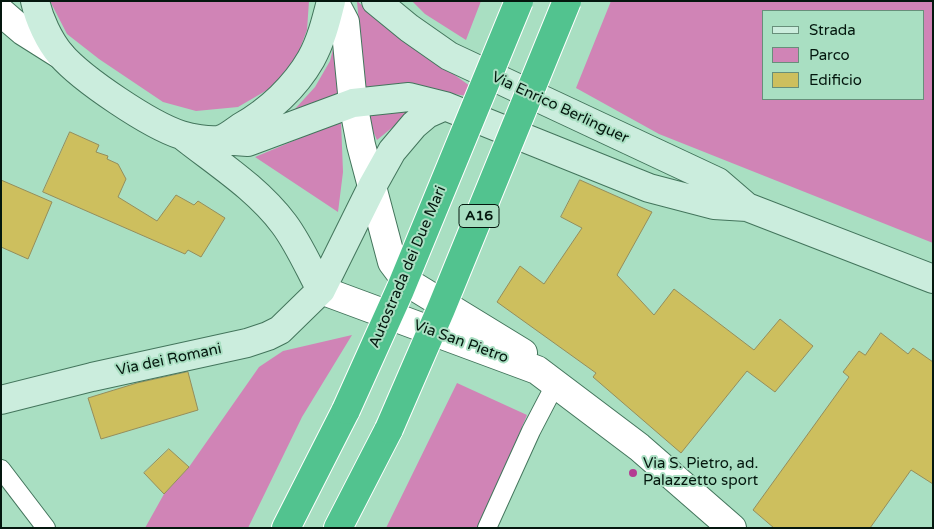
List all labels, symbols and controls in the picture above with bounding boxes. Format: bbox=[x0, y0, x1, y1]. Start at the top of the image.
legend bbox=[762, 10, 924, 100]
text: Strada bbox=[809, 21, 856, 39]
text: Parco bbox=[809, 46, 850, 64]
street label: Via Enrico Berlinguer bbox=[489, 68, 631, 148]
text: Edificio bbox=[809, 71, 862, 89]
street label: Autostrada dei Due Mari bbox=[366, 183, 450, 351]
road number: A16 bbox=[459, 205, 499, 228]
street label: Via San Pietro bbox=[411, 317, 511, 367]
street label: Via dei Romani bbox=[115, 340, 223, 380]
place label: Via S. Pietro, ad. Palazzetto sport bbox=[643, 455, 758, 490]
marker: Via S. Pietro, ad. Palazzetto sport bbox=[627, 467, 639, 479]

